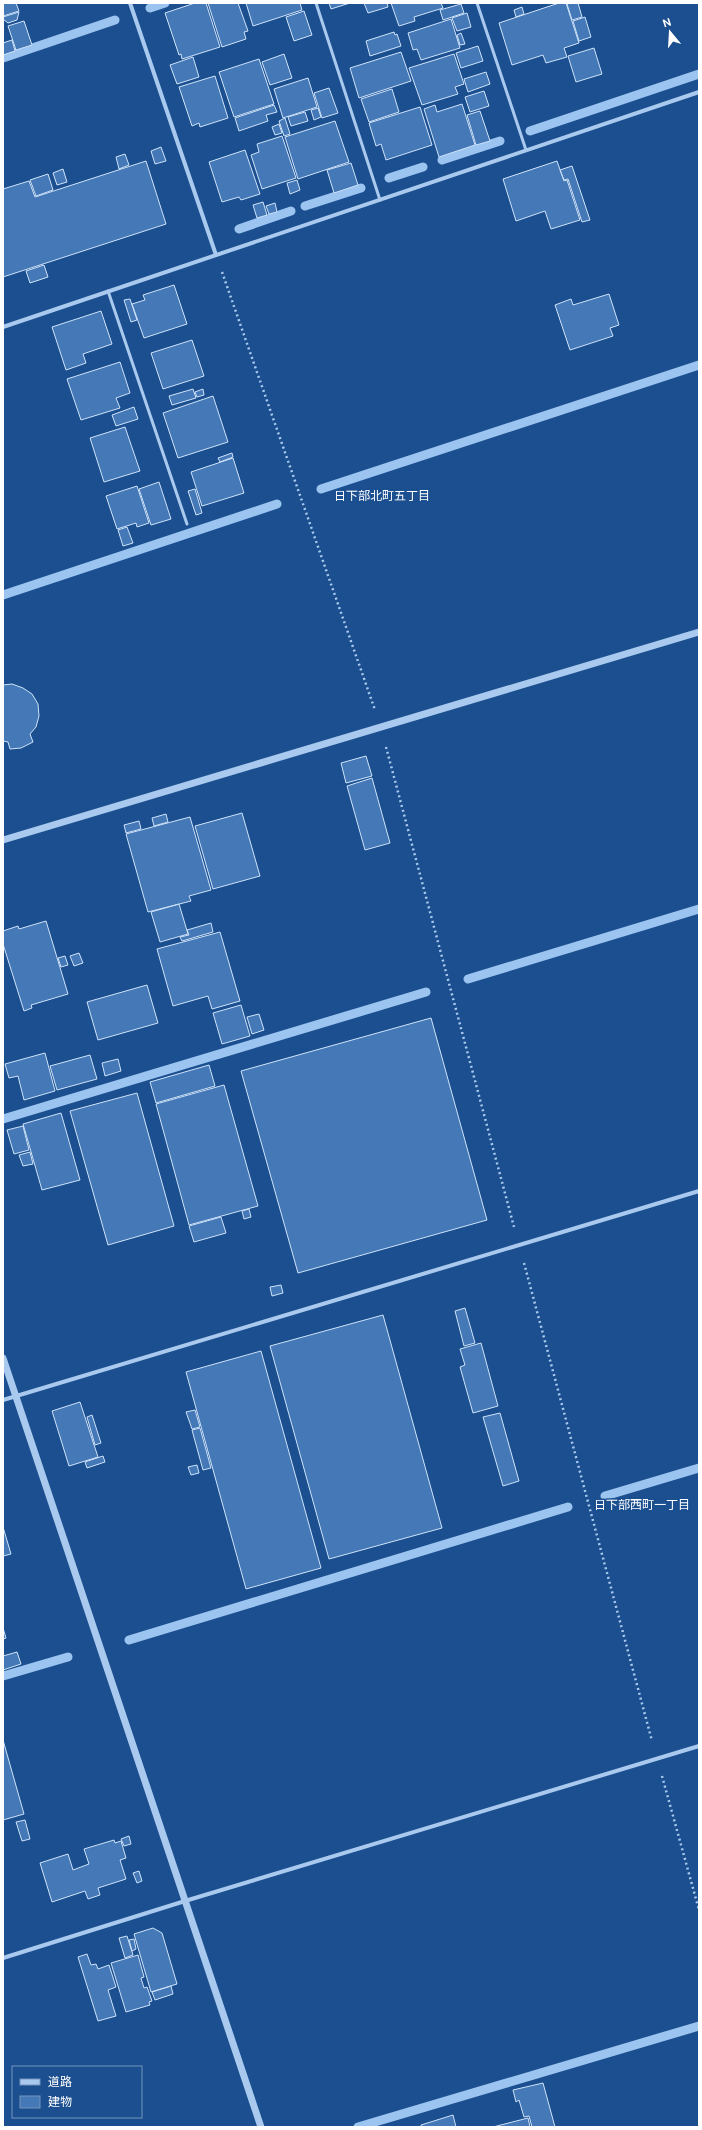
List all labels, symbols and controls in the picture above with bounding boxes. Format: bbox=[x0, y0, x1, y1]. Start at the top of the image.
north arrow bbox=[650, 12, 690, 52]
text: N bbox=[661, 15, 673, 30]
district label: 日下部北町五丁目 bbox=[334, 488, 430, 504]
district label: 日下部西町一丁目 bbox=[594, 1497, 690, 1513]
legend bbox=[12, 2066, 142, 2118]
text: 道路 bbox=[48, 2074, 72, 2090]
text: 建物 bbox=[48, 2094, 72, 2110]

